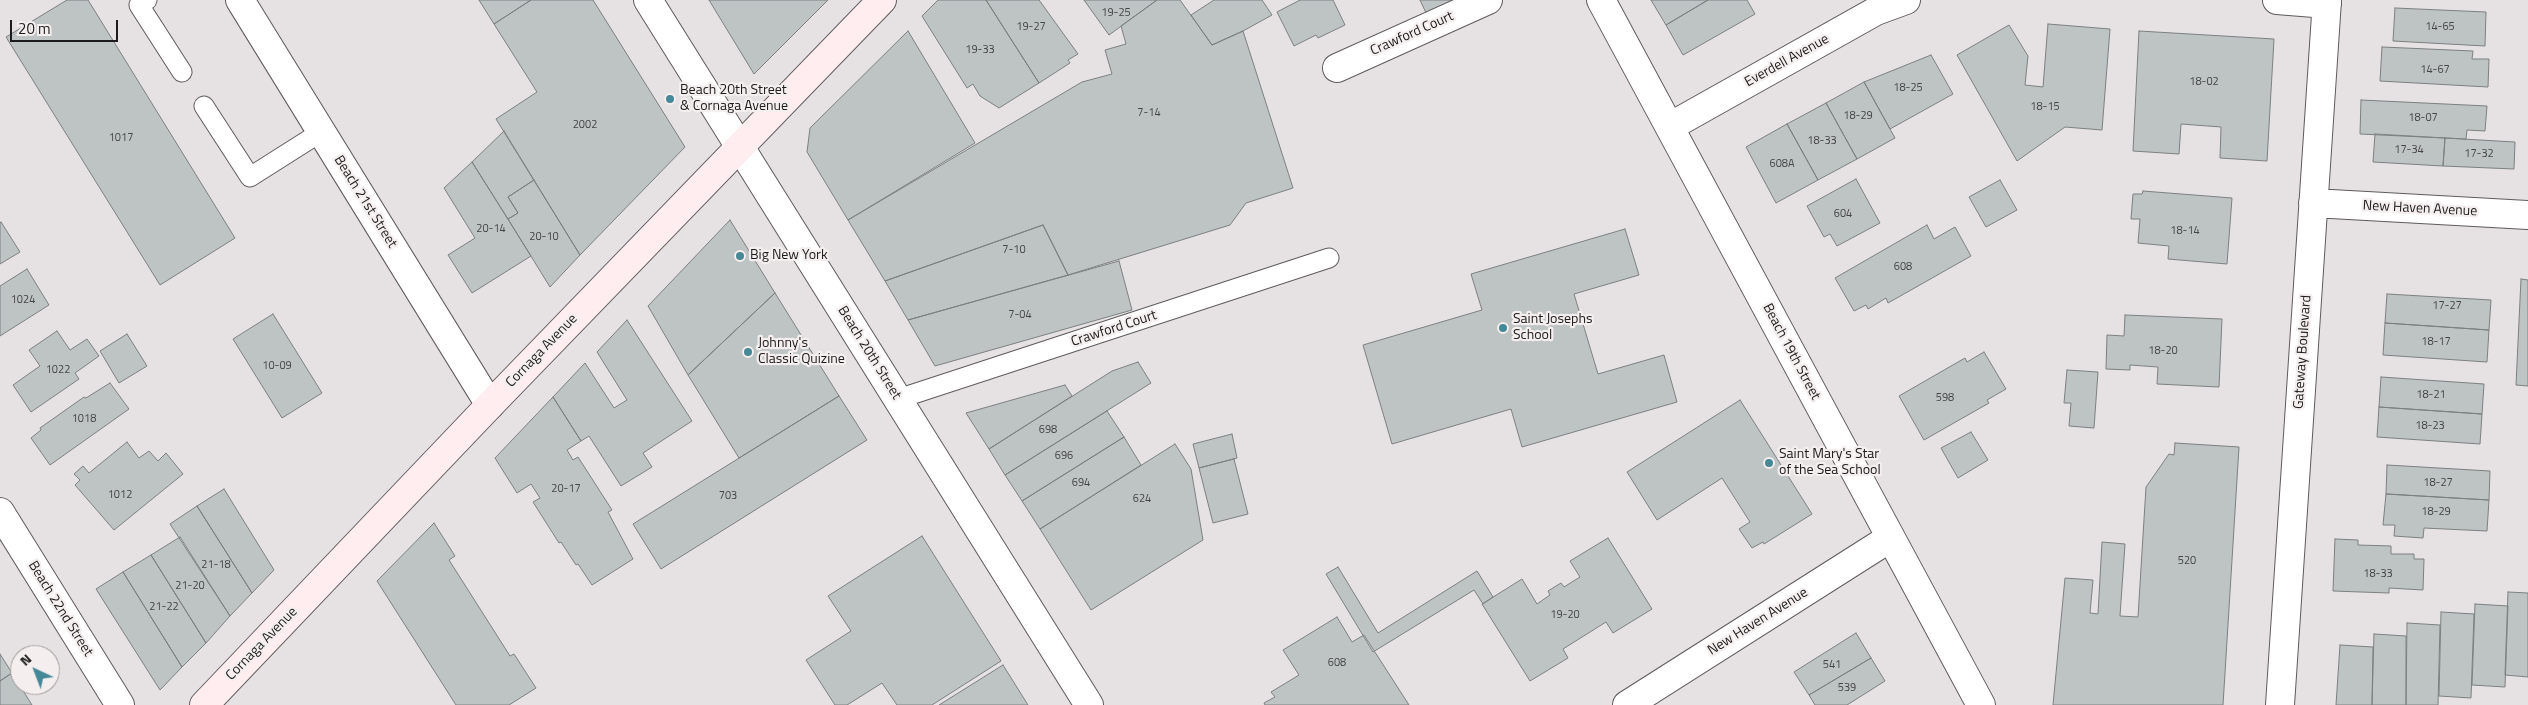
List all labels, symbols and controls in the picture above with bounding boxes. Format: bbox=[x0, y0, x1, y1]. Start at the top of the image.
house number: 19-25 bbox=[1101, 6, 1131, 20]
street label: Crawford Court bbox=[1368, 8, 1456, 60]
scale bar bbox=[12, 10, 120, 42]
text: 20 m bbox=[18, 17, 51, 40]
house number: 19-27 bbox=[1016, 20, 1046, 34]
house number: 14-65 bbox=[2425, 20, 2455, 34]
street label: Everdell Avenue bbox=[1742, 31, 1832, 91]
house number: 19-33 bbox=[965, 43, 995, 57]
house number: 14-67 bbox=[2420, 63, 2450, 77]
house number: 18-02 bbox=[2189, 75, 2219, 89]
house number: 18-25 bbox=[1893, 81, 1923, 95]
place label: Beach 20th Street & Cornaga Avenue bbox=[680, 83, 788, 115]
marker: Beach 20th Street & Cornaga Avenue bbox=[664, 93, 676, 105]
house number: 18-15 bbox=[2030, 100, 2060, 114]
house number: 7-14 bbox=[1137, 106, 1161, 120]
house number: 18-29 bbox=[1843, 109, 1873, 123]
house number: 18-07 bbox=[2408, 111, 2438, 125]
house number: 2002 bbox=[573, 118, 597, 132]
house number: 1017 bbox=[109, 131, 133, 145]
house number: 18-33 bbox=[1807, 134, 1837, 148]
house number: 17-34 bbox=[2394, 143, 2424, 157]
house number: 17-32 bbox=[2464, 147, 2494, 161]
street label: Beach 21st Street bbox=[330, 153, 400, 251]
house number: 608A bbox=[1769, 157, 1795, 171]
street label: New Haven Avenue bbox=[2362, 198, 2478, 220]
house number: 604 bbox=[1834, 207, 1852, 221]
house number: 20-14 bbox=[476, 222, 506, 236]
house number: 18-14 bbox=[2170, 224, 2200, 238]
house number: 20-10 bbox=[529, 230, 559, 244]
house number: 7-10 bbox=[1002, 243, 1026, 257]
place label: Big New York bbox=[750, 248, 828, 264]
marker: Big New York bbox=[734, 250, 746, 262]
house number: 608 bbox=[1894, 260, 1912, 274]
house number: 1024 bbox=[11, 293, 35, 307]
street label: Gateway Boulevard bbox=[2291, 294, 2315, 410]
house number: 17-27 bbox=[2432, 299, 2462, 313]
street label: Beach 19th Street bbox=[1759, 301, 1823, 403]
street label: Beach 20th Street bbox=[834, 303, 904, 403]
street label: Crawford Court bbox=[1069, 307, 1159, 351]
house number: 7-04 bbox=[1008, 308, 1032, 322]
street label: Cornaga Avenue bbox=[503, 311, 581, 391]
place label: Saint Josephs School bbox=[1513, 312, 1592, 344]
marker: Saint Josephs School bbox=[1497, 322, 1509, 334]
house number: 18-17 bbox=[2421, 335, 2451, 349]
place label: Johnny's Classic Quizine bbox=[758, 336, 845, 368]
house number: 18-20 bbox=[2148, 344, 2178, 358]
marker: Johnny's Classic Quizine bbox=[742, 346, 754, 358]
house number: 10-09 bbox=[262, 359, 292, 373]
house number: 1022 bbox=[46, 363, 70, 377]
house number: 18-21 bbox=[2416, 388, 2446, 402]
house number: 598 bbox=[1936, 391, 1954, 405]
house number: 1018 bbox=[72, 412, 96, 426]
house number: 18-23 bbox=[2415, 419, 2445, 433]
house number: 698 bbox=[1039, 423, 1057, 437]
place label: Saint Mary's Star of the Sea School bbox=[1779, 447, 1881, 480]
house number: 696 bbox=[1055, 449, 1073, 463]
marker: Saint Mary's Star of the Sea School bbox=[1763, 457, 1775, 469]
house number: 694 bbox=[1072, 476, 1090, 490]
house number: 18-27 bbox=[2423, 476, 2453, 490]
house number: 20-17 bbox=[551, 482, 581, 496]
house number: 1012 bbox=[108, 488, 132, 502]
house number: 703 bbox=[719, 489, 737, 503]
house number: 624 bbox=[1133, 492, 1151, 506]
house number: 18-29 bbox=[2421, 505, 2451, 519]
house number: 520 bbox=[2178, 554, 2196, 568]
street label: Beach 22nd Street bbox=[24, 558, 96, 660]
house number: 21-18 bbox=[201, 558, 231, 572]
house number: 18-33 bbox=[2363, 567, 2393, 581]
house number: 21-20 bbox=[175, 579, 205, 593]
street label: New Haven Avenue bbox=[1705, 585, 1811, 659]
house number: 21-22 bbox=[149, 600, 179, 614]
street label: Cornaga Avenue bbox=[223, 604, 301, 684]
house number: 19-20 bbox=[1550, 608, 1580, 622]
north arrow bbox=[10, 645, 60, 695]
text: N bbox=[14, 648, 36, 670]
house number: 608 bbox=[1328, 656, 1346, 670]
house number: 541 bbox=[1823, 658, 1841, 672]
house number: 539 bbox=[1838, 681, 1856, 695]

